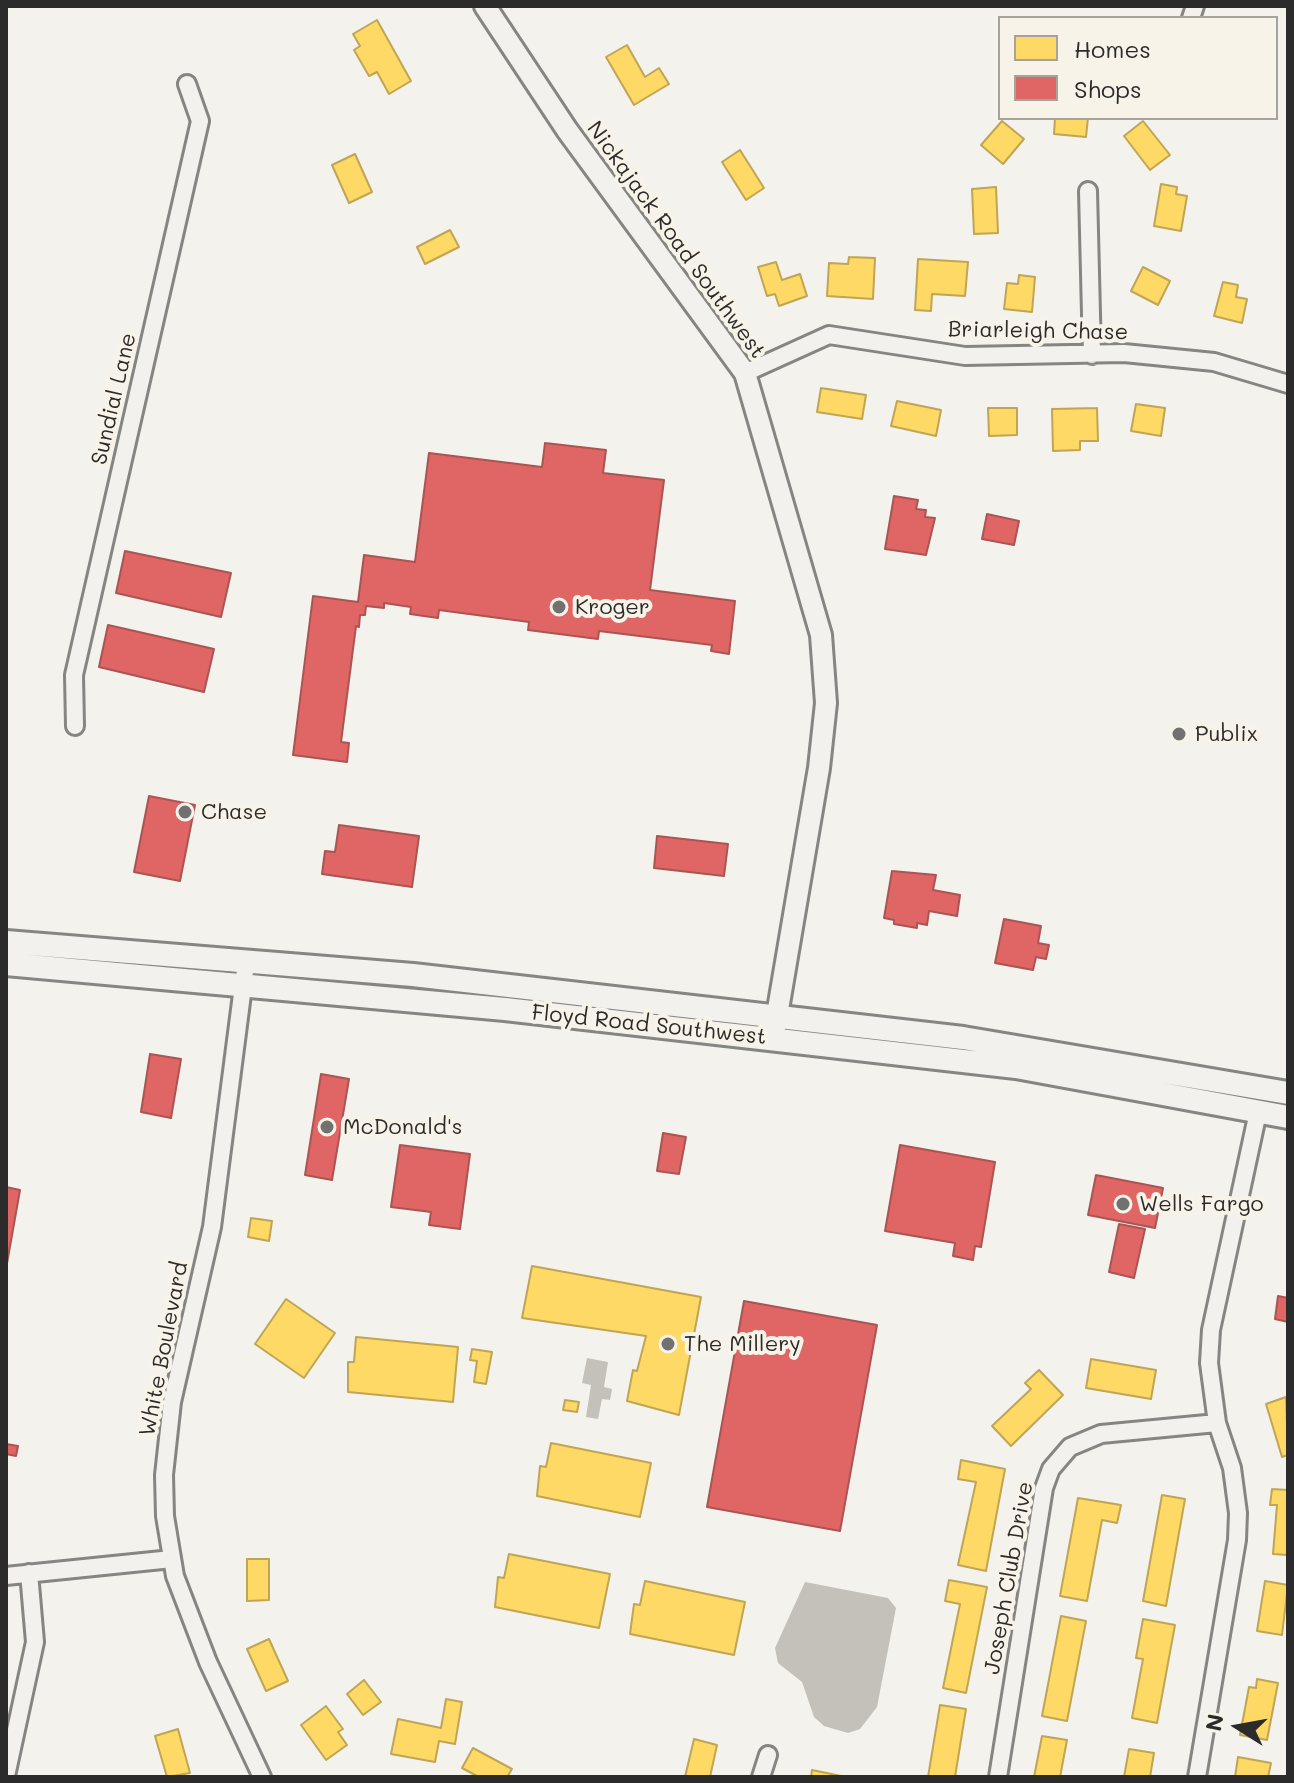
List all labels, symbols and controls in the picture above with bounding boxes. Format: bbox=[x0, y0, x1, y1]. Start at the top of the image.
legend bbox=[998, 16, 1278, 120]
text: Homes bbox=[1074, 33, 1151, 64]
text: Shops bbox=[1074, 73, 1142, 104]
street label: Nickajack Road Southwest bbox=[581, 116, 771, 364]
street label: Briarleigh Chase bbox=[948, 316, 1128, 346]
street label: Sundial Lane bbox=[86, 330, 142, 468]
place label: Kroger bbox=[575, 594, 650, 620]
marker: Kroger bbox=[550, 598, 568, 616]
place label: Publix bbox=[1195, 721, 1258, 747]
marker: Publix bbox=[1170, 725, 1188, 743]
place label: Chase bbox=[201, 799, 267, 825]
marker: Chase bbox=[176, 803, 194, 821]
street label: Floyd Road Southwest bbox=[530, 1000, 768, 1050]
place label: McDonald's bbox=[343, 1114, 463, 1140]
marker: McDonald's bbox=[318, 1118, 336, 1136]
place label: Wells Fargo bbox=[1139, 1191, 1264, 1217]
marker: Wells Fargo bbox=[1114, 1195, 1132, 1213]
street label: White Boulevard bbox=[134, 1260, 194, 1438]
place label: The Millery bbox=[684, 1331, 801, 1357]
marker: The Millery bbox=[659, 1335, 677, 1353]
street label: Joseph Club Drive bbox=[979, 1480, 1039, 1676]
north arrow bbox=[1198, 1687, 1278, 1767]
text: N bbox=[1198, 1711, 1230, 1733]

